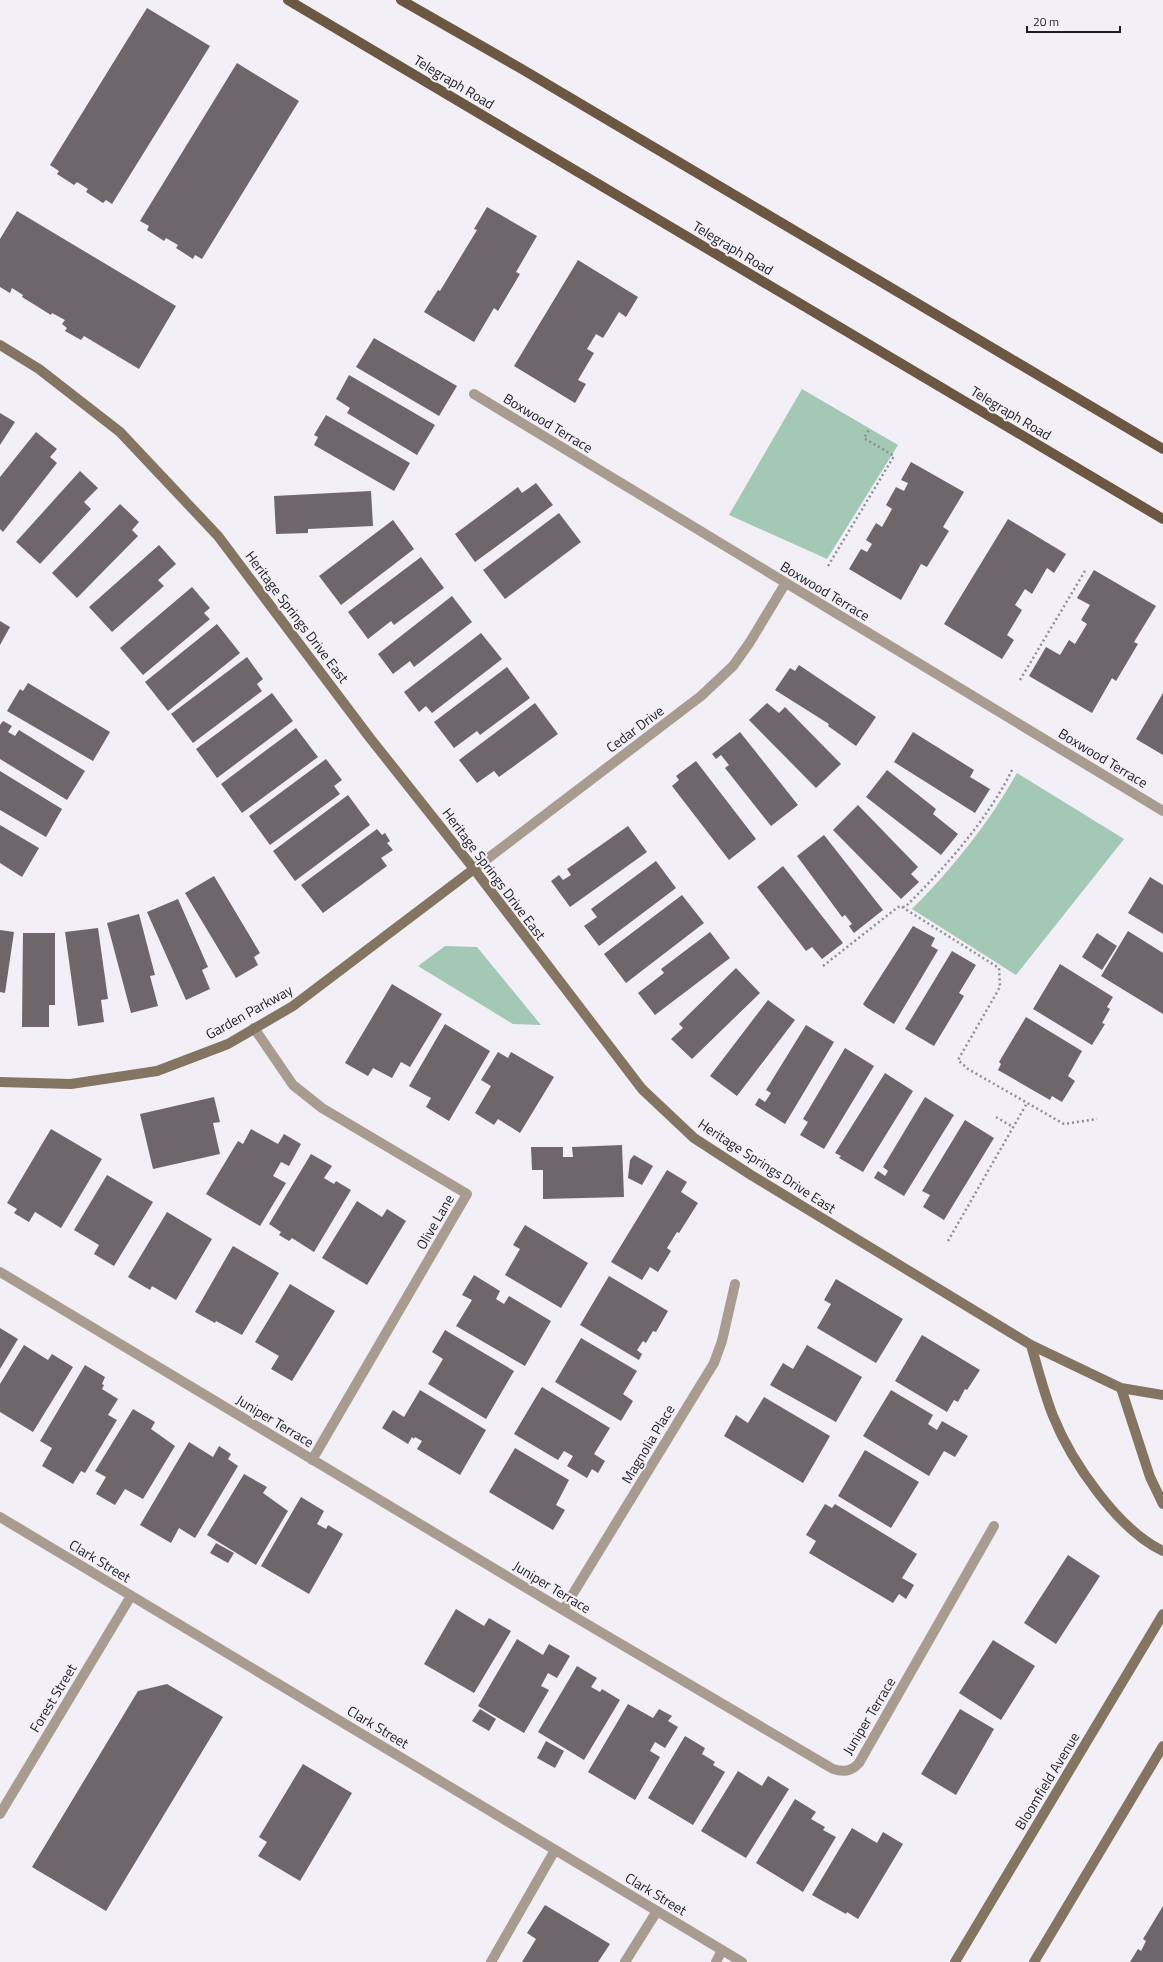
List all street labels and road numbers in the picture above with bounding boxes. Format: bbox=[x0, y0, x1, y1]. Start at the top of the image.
street label: Telegraph Road bbox=[410, 49, 499, 114]
street label: Telegraph Road bbox=[689, 215, 778, 280]
street label: Telegraph Road bbox=[967, 380, 1056, 445]
street label: Boxwood Terrace bbox=[500, 388, 597, 458]
street label: Heritage Springs Drive East bbox=[241, 546, 354, 687]
street label: Boxwood Terrace bbox=[777, 556, 874, 626]
street label: Cedar Drive bbox=[601, 700, 668, 757]
street label: Boxwood Terrace bbox=[1055, 723, 1152, 793]
street label: Heritage Springs Drive East bbox=[438, 803, 551, 944]
street label: Garden Parkway bbox=[201, 979, 296, 1044]
street label: Heritage Springs Drive East bbox=[694, 1113, 840, 1218]
street label: Olive Lane bbox=[410, 1190, 459, 1253]
street label: Juniper Terrace bbox=[232, 1389, 318, 1452]
street label: Magnolia Place bbox=[616, 1400, 679, 1487]
street label: Clark Street bbox=[65, 1534, 135, 1587]
street label: Juniper Terrace bbox=[509, 1555, 595, 1618]
street label: Forest Street bbox=[24, 1659, 81, 1736]
street label: Juniper Terrace bbox=[837, 1673, 900, 1759]
street label: Clark Street bbox=[343, 1700, 413, 1753]
street label: Bloomfield Avenue bbox=[1009, 1728, 1084, 1834]
street label: Clark Street bbox=[621, 1867, 691, 1920]

